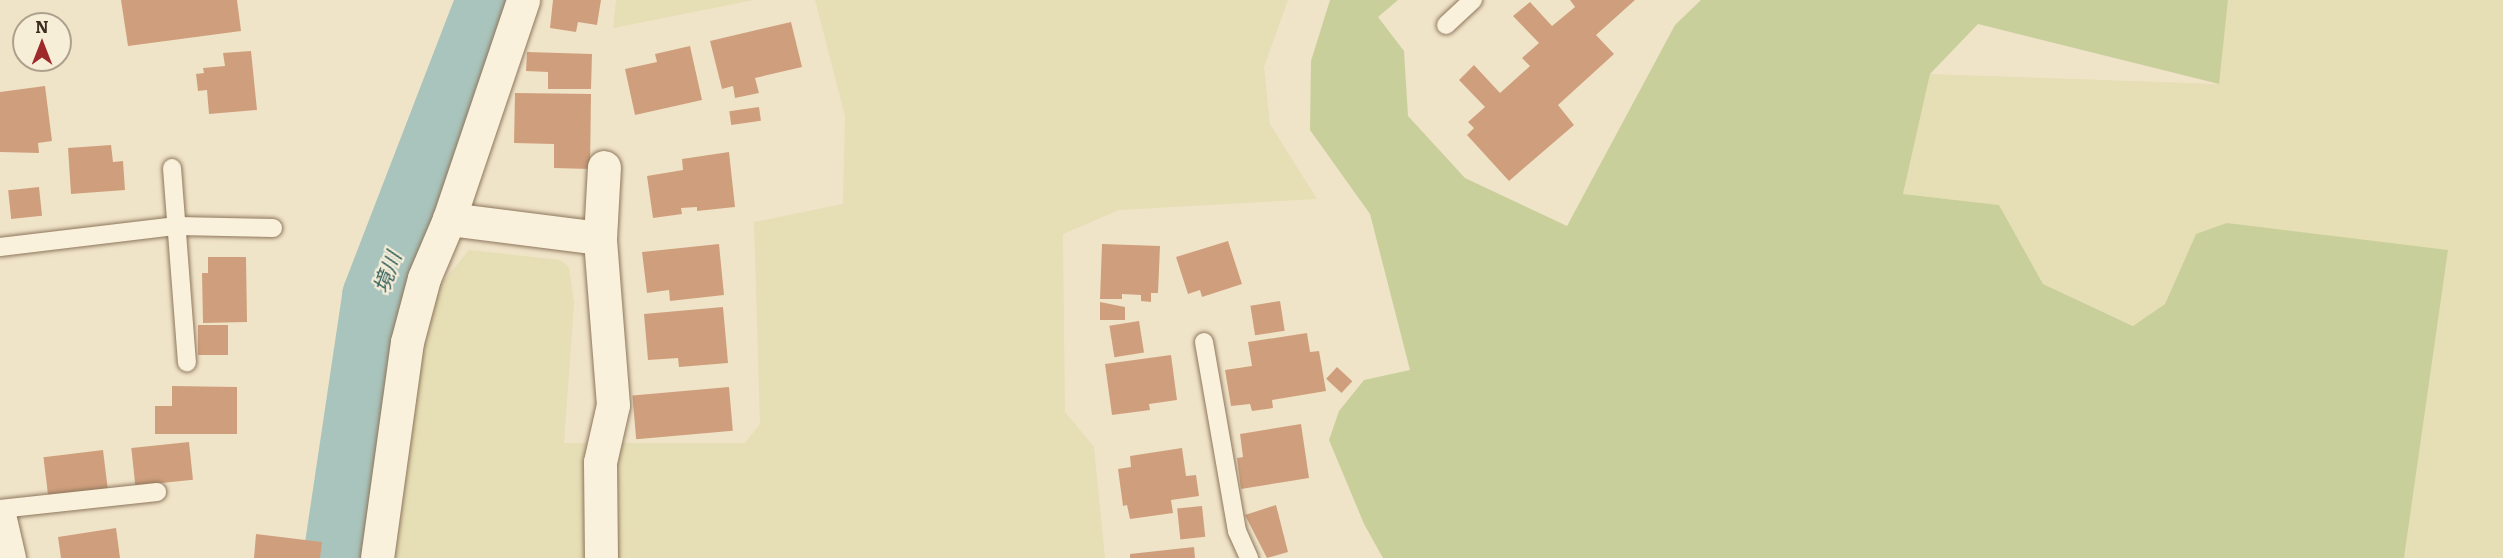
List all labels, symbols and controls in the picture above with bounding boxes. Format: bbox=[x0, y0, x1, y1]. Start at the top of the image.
north arrow bbox=[12, 12, 72, 72]
text: N bbox=[35, 14, 49, 38]
water label: 境川 bbox=[367, 248, 405, 296]

